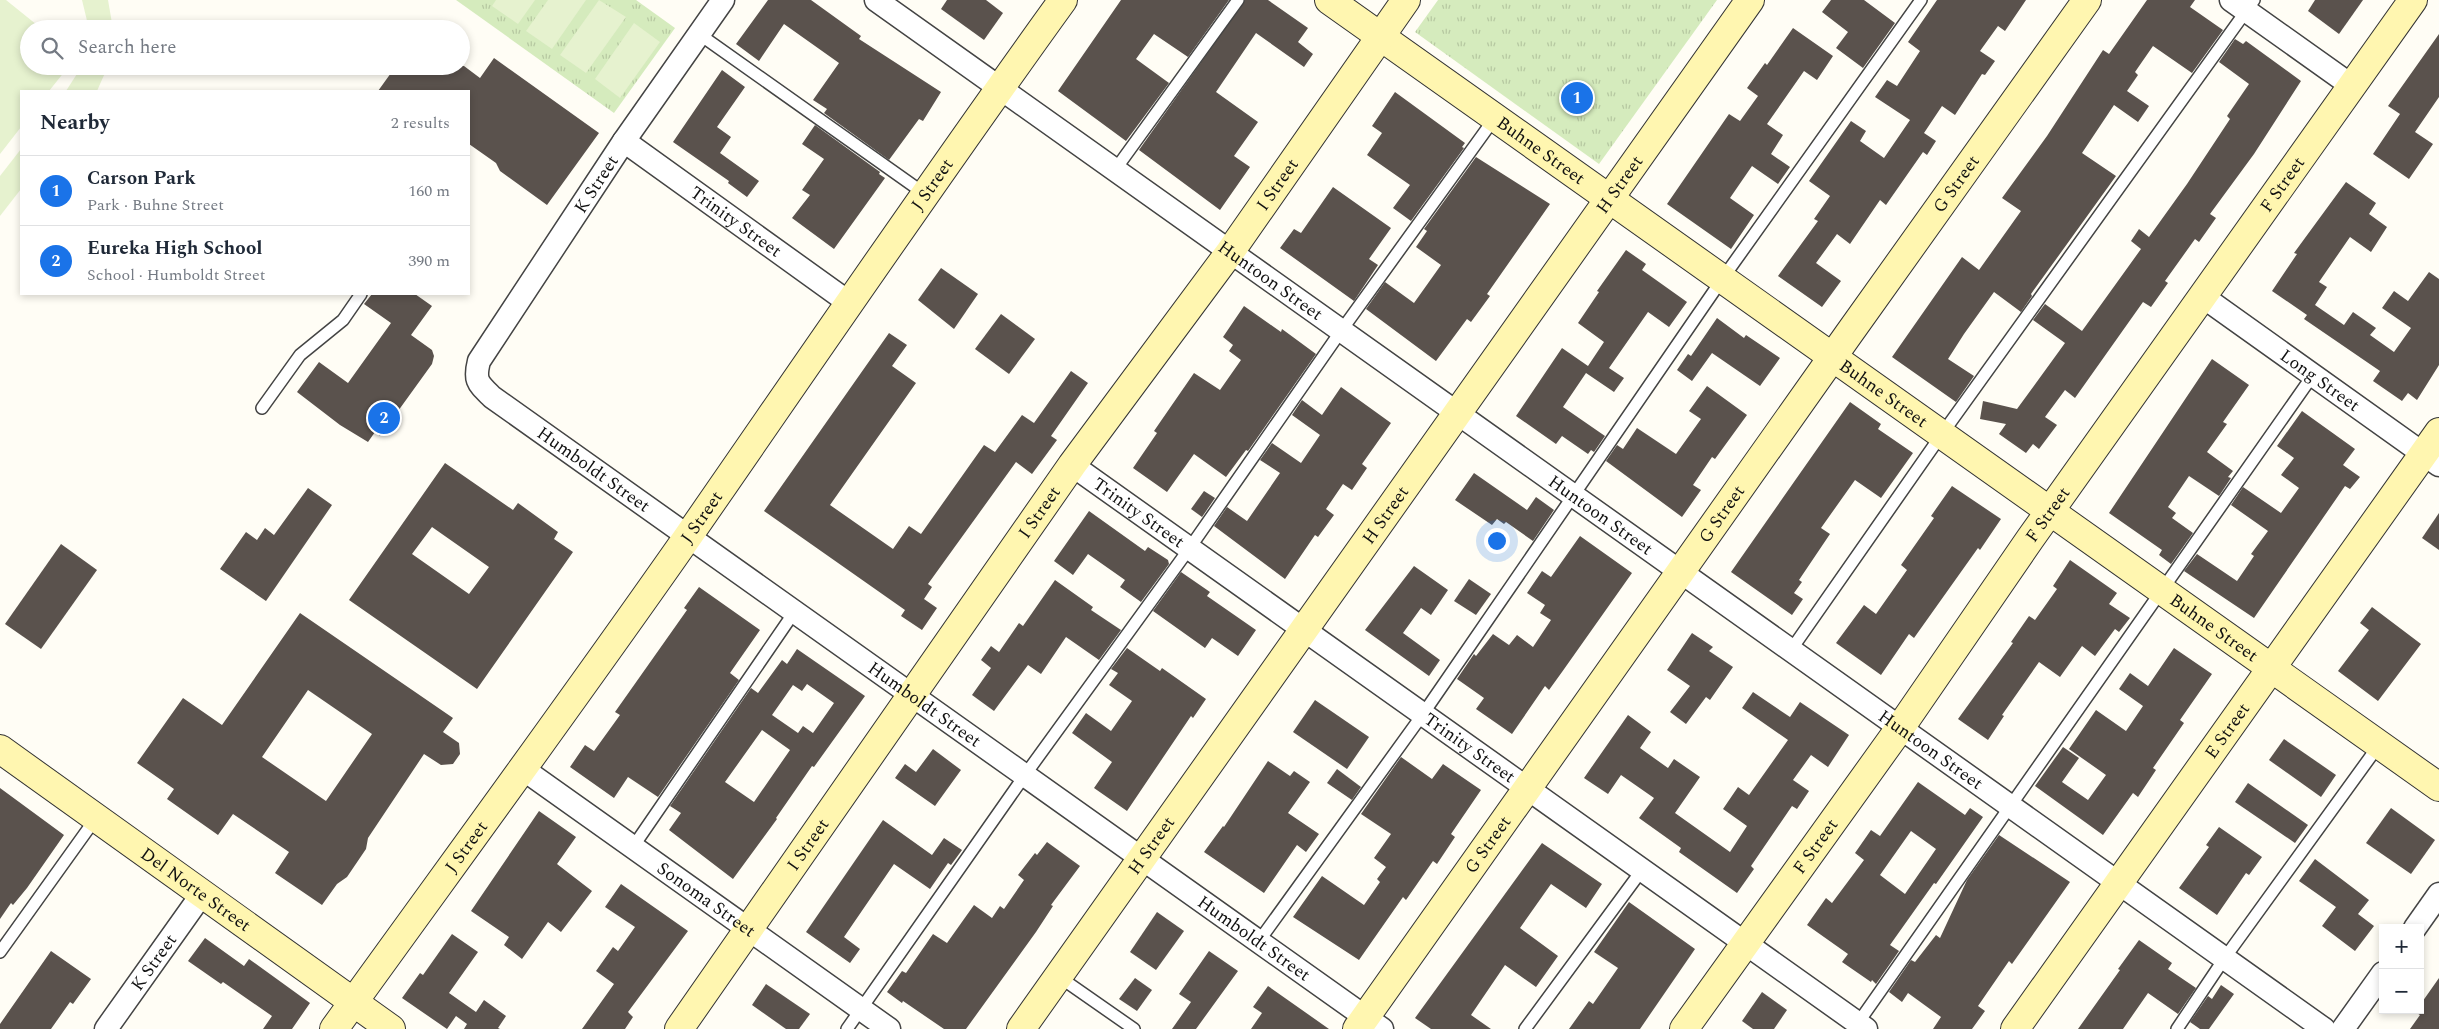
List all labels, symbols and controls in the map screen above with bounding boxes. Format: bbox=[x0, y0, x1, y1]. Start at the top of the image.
search box bbox=[20, 20, 470, 75]
text: Search here bbox=[78, 33, 177, 62]
icon: search bbox=[38, 34, 66, 62]
pin: 1 bbox=[1561, 79, 1593, 117]
text: Nearby bbox=[40, 107, 110, 139]
street label: Buhne Street bbox=[1491, 110, 1591, 192]
text: 2 results bbox=[391, 111, 450, 135]
street label: G Street bbox=[1926, 149, 1986, 219]
street label: K Street bbox=[567, 150, 625, 219]
street label: H Street bbox=[1590, 150, 1650, 220]
street label: F Street bbox=[2253, 151, 2312, 218]
street label: J Street bbox=[904, 153, 960, 216]
street label: I Street bbox=[1250, 153, 1305, 217]
text: Carson Park bbox=[87, 164, 196, 193]
text: 1 bbox=[52, 179, 60, 203]
text: 160 m bbox=[408, 179, 450, 203]
street label: Trinity Street bbox=[684, 180, 787, 264]
text: Park · Buhne Street bbox=[87, 193, 224, 217]
text: Eureka High School bbox=[87, 234, 263, 263]
street label: Huntoon Street bbox=[1212, 234, 1328, 328]
text: 2 bbox=[52, 249, 60, 273]
text: 390 m bbox=[408, 249, 450, 273]
text: School · Humboldt Street bbox=[87, 263, 265, 287]
street label: Long Street bbox=[2274, 343, 2366, 419]
street label: Buhne Street bbox=[1833, 353, 1933, 435]
pin: 2 bbox=[368, 399, 400, 437]
street label: Humboldt Street bbox=[531, 420, 656, 519]
street label: Huntoon Street bbox=[1542, 469, 1658, 562]
street label: Trinity Street bbox=[1087, 471, 1190, 555]
street label: H Street bbox=[1355, 480, 1416, 550]
street label: G Street bbox=[1692, 480, 1752, 549]
street label: I Street bbox=[1012, 481, 1067, 544]
street label: F Street bbox=[2019, 481, 2077, 548]
street label: J Street bbox=[674, 486, 730, 549]
your location bbox=[1484, 528, 1510, 554]
street label: Buhne Street bbox=[2164, 587, 2264, 669]
street label: Humboldt Street bbox=[862, 655, 987, 754]
street label: E Street bbox=[2198, 697, 2257, 765]
street label: Huntoon Street bbox=[1872, 703, 1989, 797]
street label: Trinity Street bbox=[1418, 706, 1521, 790]
street label: G Street bbox=[1458, 810, 1518, 879]
street label: H Street bbox=[1121, 811, 1182, 881]
street label: I Street bbox=[780, 813, 836, 877]
street label: F Street bbox=[1786, 813, 1845, 880]
street label: J Street bbox=[438, 815, 495, 879]
street label: Del Norte Street bbox=[135, 841, 257, 939]
street label: Sonoma Street bbox=[651, 855, 761, 944]
street label: Humboldt Street bbox=[1192, 889, 1316, 988]
map controls bbox=[2379, 924, 2424, 1014]
button: + bbox=[2379, 924, 2424, 969]
street label: K Street bbox=[124, 928, 184, 997]
button: − bbox=[2379, 969, 2424, 1014]

